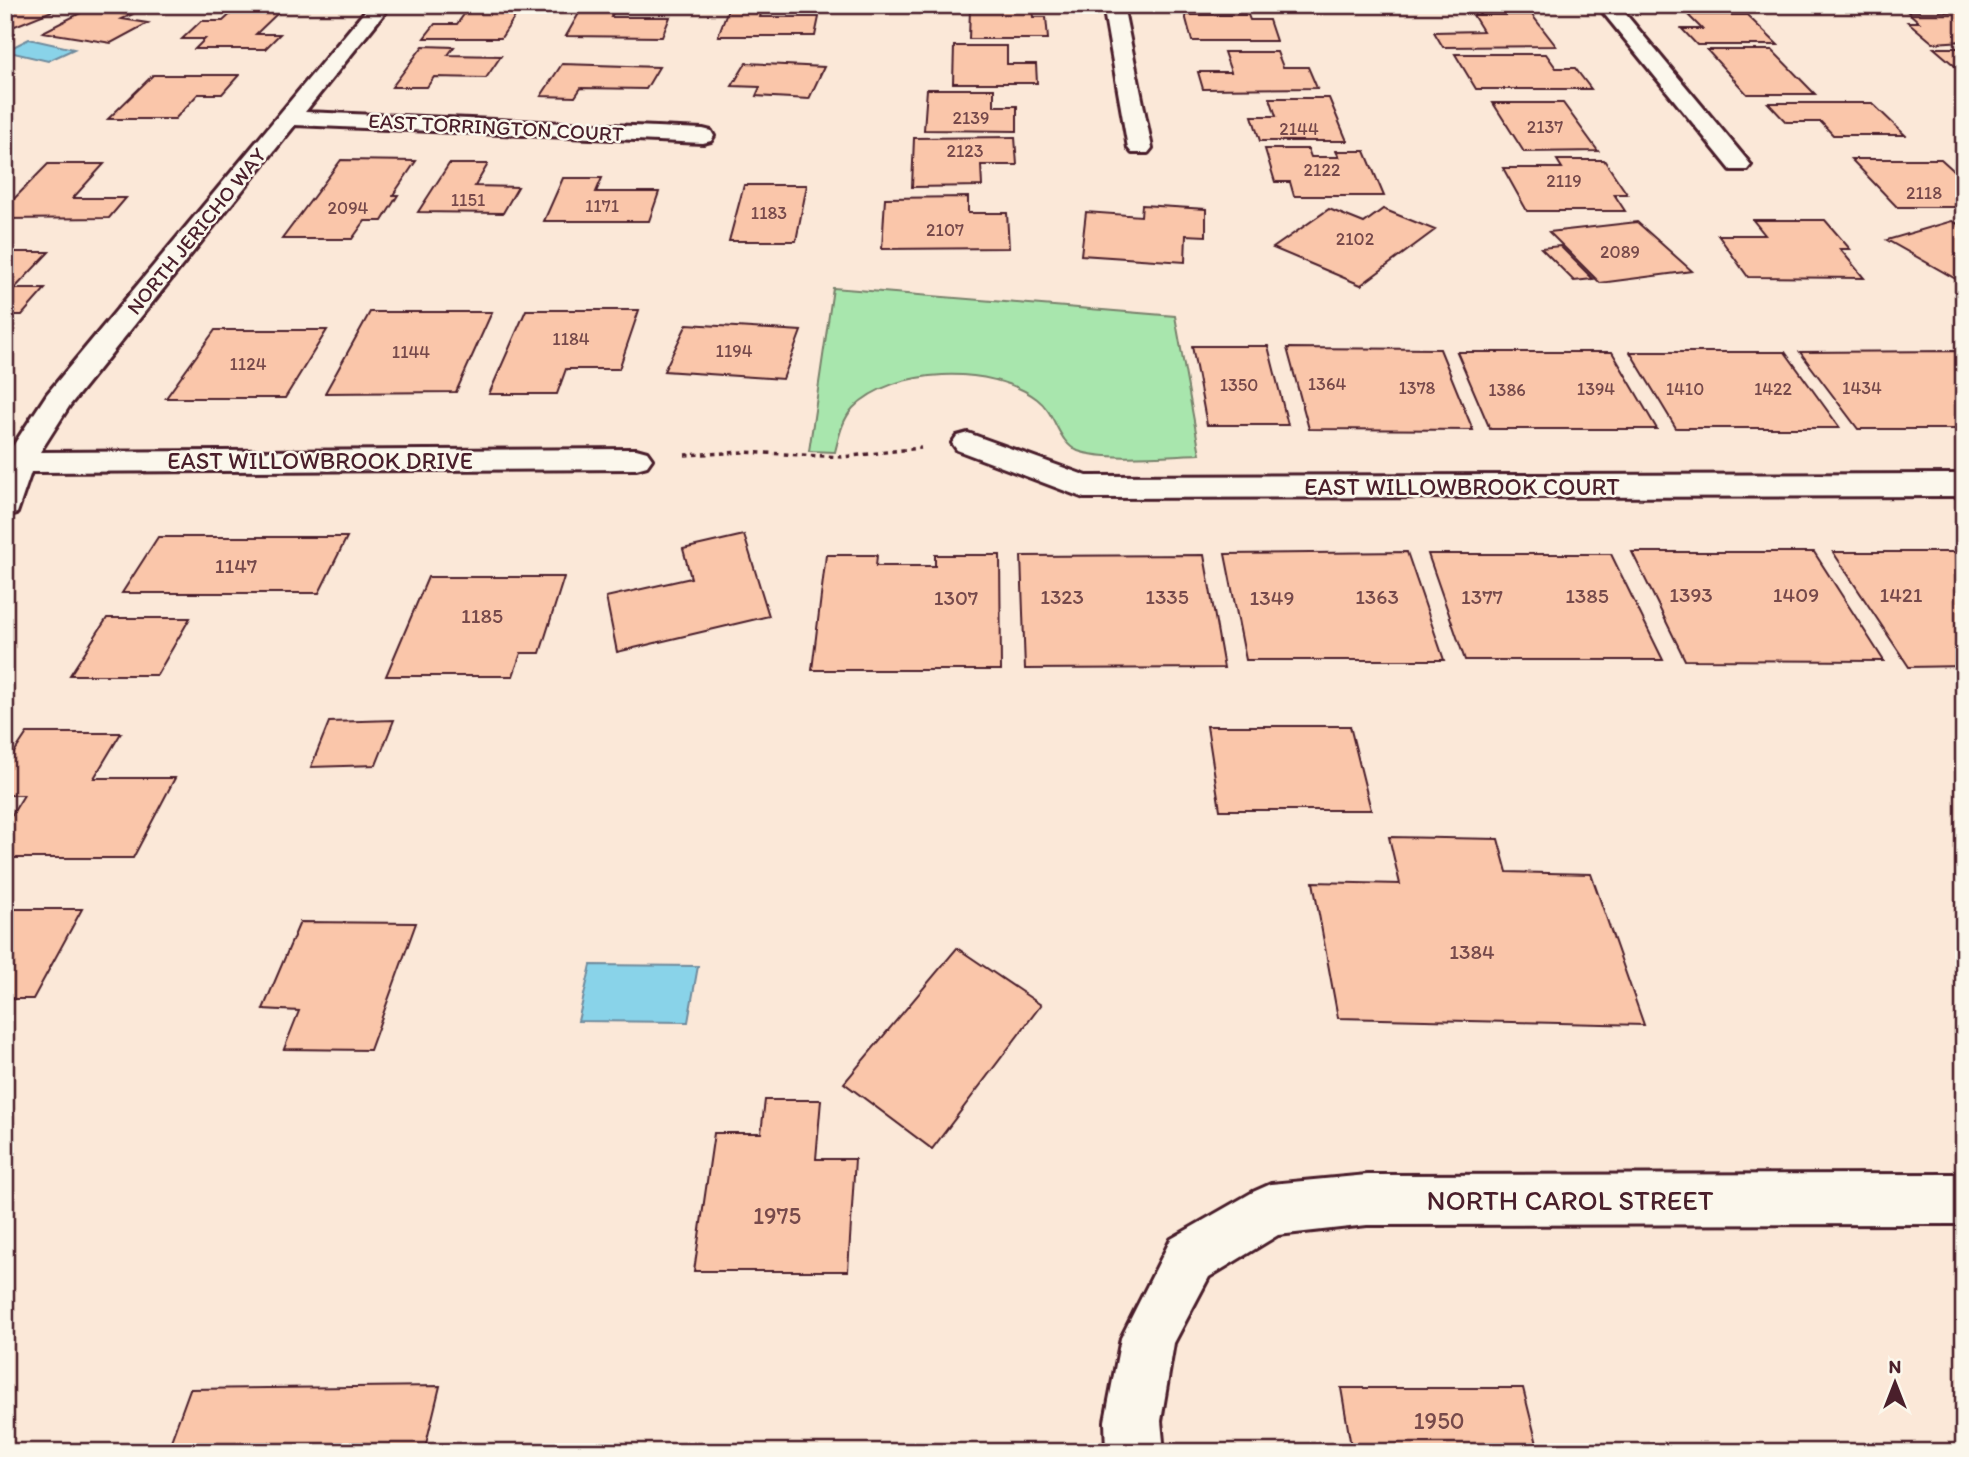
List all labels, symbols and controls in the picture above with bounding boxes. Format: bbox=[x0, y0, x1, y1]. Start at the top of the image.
house number: 2139 bbox=[952, 107, 990, 129]
street label: EAST TORRINGTON COURT bbox=[368, 108, 625, 146]
house number: 2137 bbox=[1527, 116, 1563, 138]
house number: 2144 bbox=[1279, 118, 1319, 140]
house number: 2123 bbox=[946, 140, 984, 162]
street label: NORTH JERICHO WAY bbox=[121, 143, 271, 319]
house number: 2122 bbox=[1304, 159, 1341, 181]
house number: 2119 bbox=[1546, 170, 1582, 192]
house number: 2118 bbox=[1906, 182, 1942, 204]
house number: 1151 bbox=[451, 189, 485, 211]
house number: 1171 bbox=[585, 195, 619, 217]
house number: 2094 bbox=[328, 197, 369, 219]
house number: 1183 bbox=[751, 202, 787, 224]
house number: 2107 bbox=[926, 219, 964, 241]
house number: 2102 bbox=[1336, 228, 1375, 250]
house number: 2089 bbox=[1600, 241, 1640, 263]
house number: 1184 bbox=[552, 328, 590, 350]
house number: 1194 bbox=[716, 340, 753, 362]
house number: 1144 bbox=[392, 341, 430, 363]
house number: 1124 bbox=[230, 353, 267, 375]
house number: 1364 bbox=[1308, 373, 1346, 395]
house number: 1350 bbox=[1220, 374, 1258, 396]
house number: 1378 bbox=[1399, 377, 1436, 399]
house number: 1434 bbox=[1842, 377, 1882, 399]
house number: 1394 bbox=[1577, 378, 1615, 400]
house number: 1410 bbox=[1666, 378, 1704, 400]
house number: 1422 bbox=[1754, 378, 1793, 400]
house number: 1386 bbox=[1488, 379, 1526, 401]
street label: EAST WILLOWBROOK DRIVE bbox=[167, 446, 473, 475]
street label: EAST WILLOWBROOK COURT bbox=[1304, 472, 1620, 501]
house number: 1147 bbox=[215, 553, 257, 578]
house number: 1393 bbox=[1669, 582, 1713, 607]
house number: 1409 bbox=[1773, 582, 1819, 607]
house number: 1421 bbox=[1879, 582, 1923, 607]
house number: 1385 bbox=[1565, 583, 1609, 608]
house number: 1323 bbox=[1040, 584, 1084, 609]
house number: 1335 bbox=[1145, 584, 1189, 609]
house number: 1363 bbox=[1355, 584, 1399, 609]
house number: 1377 bbox=[1461, 584, 1503, 609]
house number: 1307 bbox=[934, 585, 978, 610]
house number: 1349 bbox=[1250, 585, 1294, 610]
house number: 1185 bbox=[461, 603, 503, 628]
house number: 1384 bbox=[1449, 939, 1495, 964]
street label: NORTH CAROL STREET bbox=[1427, 1183, 1714, 1217]
house number: 1975 bbox=[753, 1201, 801, 1230]
north arrow bbox=[1860, 1348, 1930, 1418]
text: N bbox=[1889, 1355, 1901, 1378]
house number: 1950 bbox=[1413, 1406, 1465, 1435]

